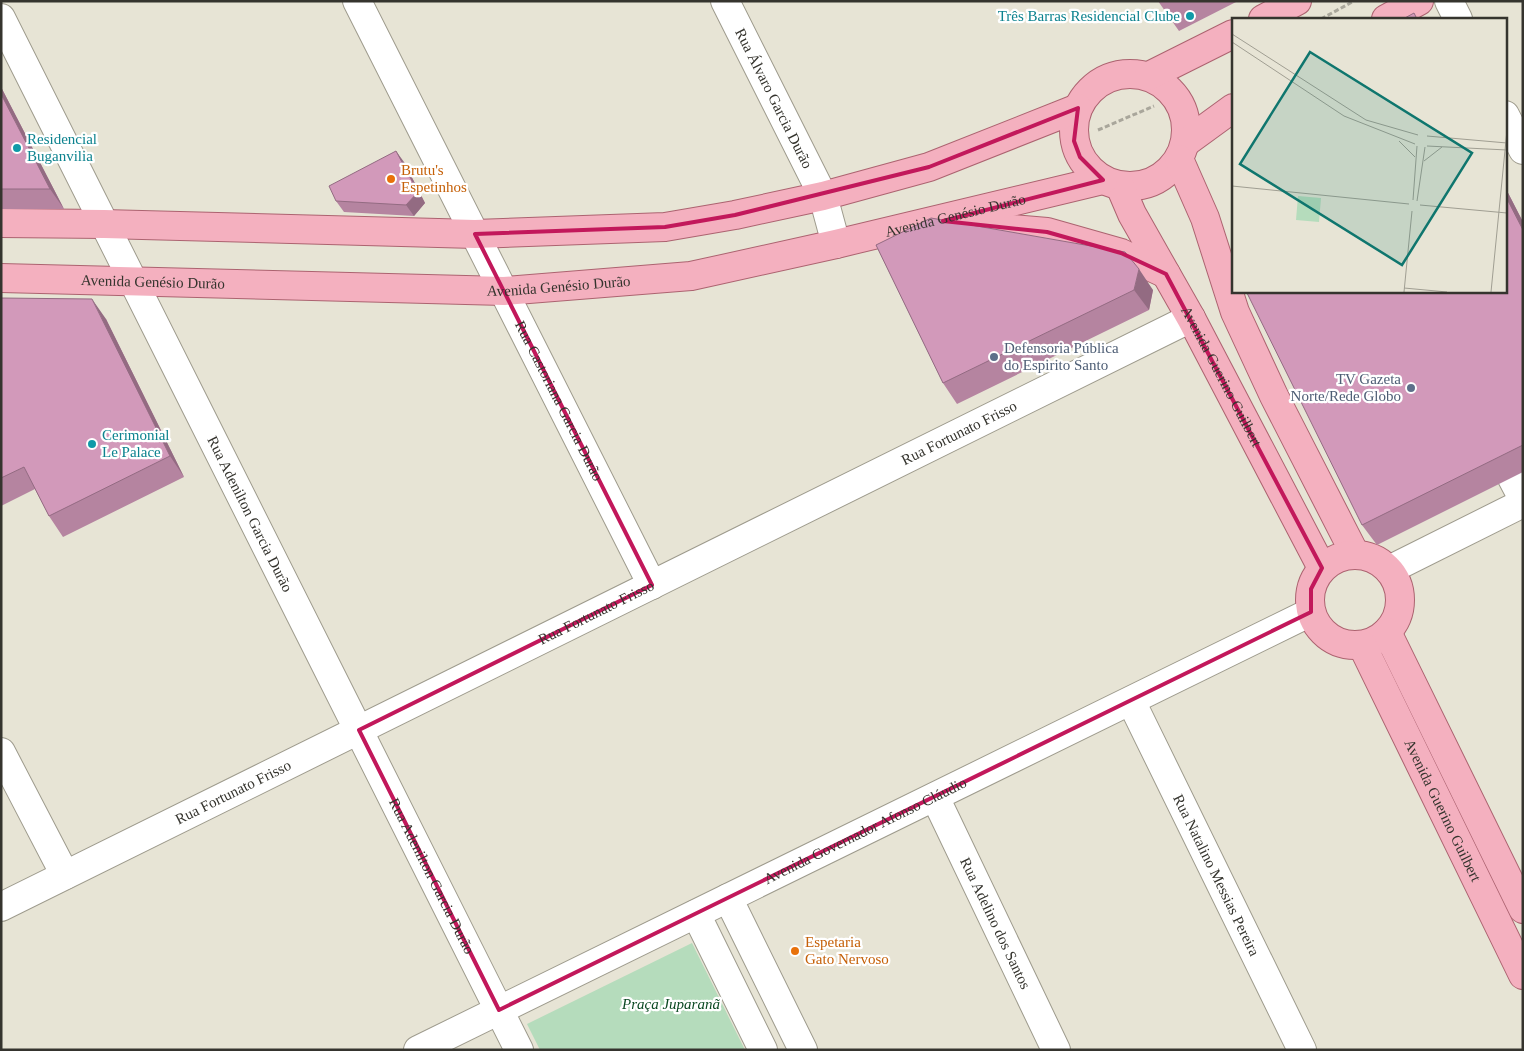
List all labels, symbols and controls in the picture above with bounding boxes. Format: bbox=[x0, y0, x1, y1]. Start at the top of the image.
place label: Três Barras Residencial Clube bbox=[998, 8, 1180, 24]
marker: Três Barras Residencial Clube bbox=[1184, 10, 1196, 22]
inset map bbox=[1232, 18, 1506, 292]
street label: Rua Álvaro Garcia Durão bbox=[732, 26, 816, 171]
place label: Residencial Buganvilia bbox=[27, 131, 97, 164]
marker: Residencial Buganvilia bbox=[11, 142, 23, 154]
place label: Brutu's Espetinhos bbox=[401, 162, 467, 195]
marker: Brutu's Espetinhos bbox=[385, 173, 397, 185]
street label: Avenida Genésio Durão bbox=[883, 191, 1027, 240]
street label: Avenida Genésio Durão bbox=[81, 272, 225, 292]
street label: Avenida Genésio Durão bbox=[487, 273, 631, 299]
street label: Avenida Guerino Guilbert bbox=[1178, 303, 1265, 450]
street label: Rua Castoriana Garcia Durão bbox=[512, 318, 606, 484]
place label: Defensoria Pública do Espirito Santo bbox=[1004, 340, 1119, 373]
marker: Defensoria Pública do Espirito Santo bbox=[988, 351, 1000, 363]
place label: TV Gazeta Norte/Rede Globo bbox=[1291, 371, 1401, 404]
marker: TV Gazeta Norte/Rede Globo bbox=[1405, 382, 1417, 394]
street label: Rua Fortunato Frisso bbox=[899, 398, 1019, 468]
place label: Cerimonial Le Palace bbox=[102, 427, 170, 460]
street label: Rua Adenilton Garcia Durão bbox=[204, 433, 296, 595]
marker: Cerimonial Le Palace bbox=[86, 438, 98, 450]
street label: Rua Fortunato Frisso bbox=[536, 577, 656, 648]
street label: Avenida Guerino Guilbert bbox=[1401, 737, 1485, 885]
street label: Rua Fortunato Frisso bbox=[173, 757, 293, 827]
street label: Avenida Governador Afonso Cláudio bbox=[761, 774, 969, 887]
street label: Rua Natalino Messias Pereira bbox=[1170, 792, 1263, 959]
street label: Rua Adenilton Garcia Durão bbox=[386, 795, 477, 957]
street label: Rua Adelino dos Santos bbox=[957, 855, 1034, 992]
place label: Espetaria Gato Nervoso bbox=[805, 934, 889, 967]
marker: Espetaria Gato Nervoso bbox=[789, 945, 801, 957]
park label: Praça Juparanã bbox=[621, 996, 720, 1012]

